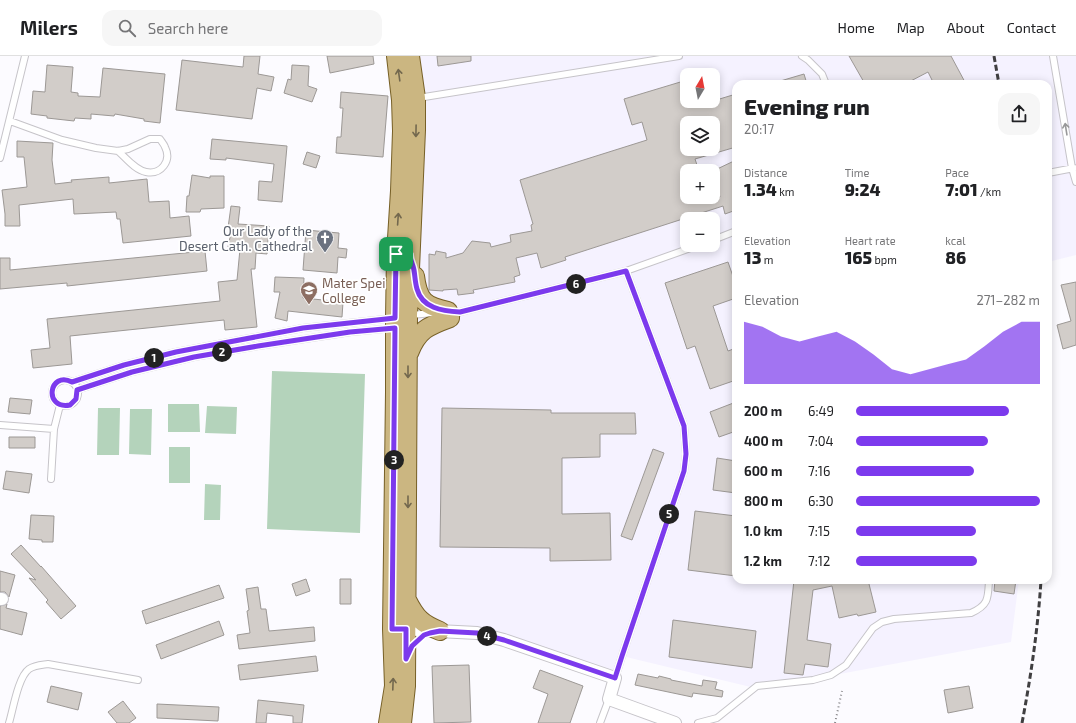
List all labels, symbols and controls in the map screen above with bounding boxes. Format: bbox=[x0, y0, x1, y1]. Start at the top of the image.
search box bbox=[102, 10, 382, 46]
text: Milers bbox=[20, 16, 78, 39]
icon: search bbox=[116, 17, 138, 39]
text: Search here bbox=[148, 19, 228, 37]
text: Home bbox=[838, 19, 875, 36]
text: Map bbox=[897, 19, 925, 36]
text: About bbox=[947, 19, 985, 36]
text: Contact bbox=[1007, 19, 1056, 36]
north arrow bbox=[680, 68, 720, 108]
map controls bbox=[680, 68, 720, 252]
one-way arrow bbox=[395, 69, 403, 82]
text: Evening run bbox=[744, 93, 870, 119]
button: share bbox=[998, 93, 1040, 135]
button: layers bbox=[680, 116, 720, 156]
text: 20:17 bbox=[744, 121, 774, 137]
one-way arrow bbox=[1062, 123, 1070, 136]
one-way arrow bbox=[412, 124, 420, 137]
button: + bbox=[680, 164, 720, 204]
text: Distance bbox=[744, 166, 787, 179]
text: Time bbox=[845, 166, 869, 179]
text: Pace bbox=[945, 166, 969, 179]
text: 1.34 bbox=[744, 179, 777, 199]
text: 9:24 bbox=[845, 179, 881, 199]
text: 7:01 bbox=[945, 179, 978, 199]
text: km bbox=[777, 185, 794, 198]
text: /km bbox=[978, 185, 1001, 198]
button: − bbox=[680, 212, 720, 252]
one-way arrow bbox=[395, 213, 402, 226]
place label: Our Lady of the Desert Cath. Cathedral bbox=[179, 223, 312, 254]
church icon: Our Lady of the Desert Cath. Cathedral bbox=[315, 228, 335, 253]
text: Elevation bbox=[744, 234, 791, 247]
text: Heart rate bbox=[845, 234, 896, 247]
text: kcal bbox=[945, 234, 965, 247]
pin bbox=[379, 237, 413, 271]
icon: arrive bbox=[385, 243, 407, 265]
text: 13 bbox=[744, 247, 761, 267]
text: 165 bbox=[845, 247, 872, 267]
text: 86 bbox=[945, 247, 966, 267]
text: m bbox=[761, 253, 774, 266]
text: bpm bbox=[872, 253, 897, 266]
pin: 6 bbox=[566, 274, 586, 294]
place label: Mater Spei College bbox=[322, 275, 385, 306]
text: 6 bbox=[573, 277, 579, 290]
school or university icon: Mater Spei College bbox=[299, 280, 319, 305]
text: Elevation bbox=[744, 292, 799, 308]
text: 271–282 m bbox=[976, 292, 1040, 308]
pin: 2 bbox=[212, 342, 232, 362]
text: 2 bbox=[219, 345, 225, 358]
pin: 1 bbox=[144, 348, 164, 368]
text: 1 bbox=[152, 351, 156, 364]
one-way arrow bbox=[404, 365, 412, 378]
text: 200 m bbox=[744, 403, 782, 419]
text: 6:49 bbox=[808, 403, 834, 419]
text: 400 m bbox=[744, 433, 783, 449]
text: 7:04 bbox=[808, 433, 834, 449]
pin: 3 bbox=[384, 450, 404, 470]
text: 3 bbox=[391, 453, 397, 466]
text: 600 m bbox=[744, 463, 782, 479]
text: 7:16 bbox=[808, 463, 830, 479]
text: 800 m bbox=[744, 493, 783, 509]
text: 6:30 bbox=[808, 493, 834, 509]
one-way arrow bbox=[404, 495, 412, 508]
pin: 5 bbox=[659, 504, 679, 524]
text: 5 bbox=[666, 507, 672, 520]
text: 1.0 km bbox=[744, 523, 783, 539]
text: 7:15 bbox=[808, 523, 830, 539]
text: 1.2 km bbox=[744, 553, 782, 569]
text: 7:12 bbox=[808, 553, 830, 569]
pin: 4 bbox=[477, 626, 497, 646]
text: 4 bbox=[483, 629, 491, 642]
one-way arrow bbox=[390, 678, 397, 691]

